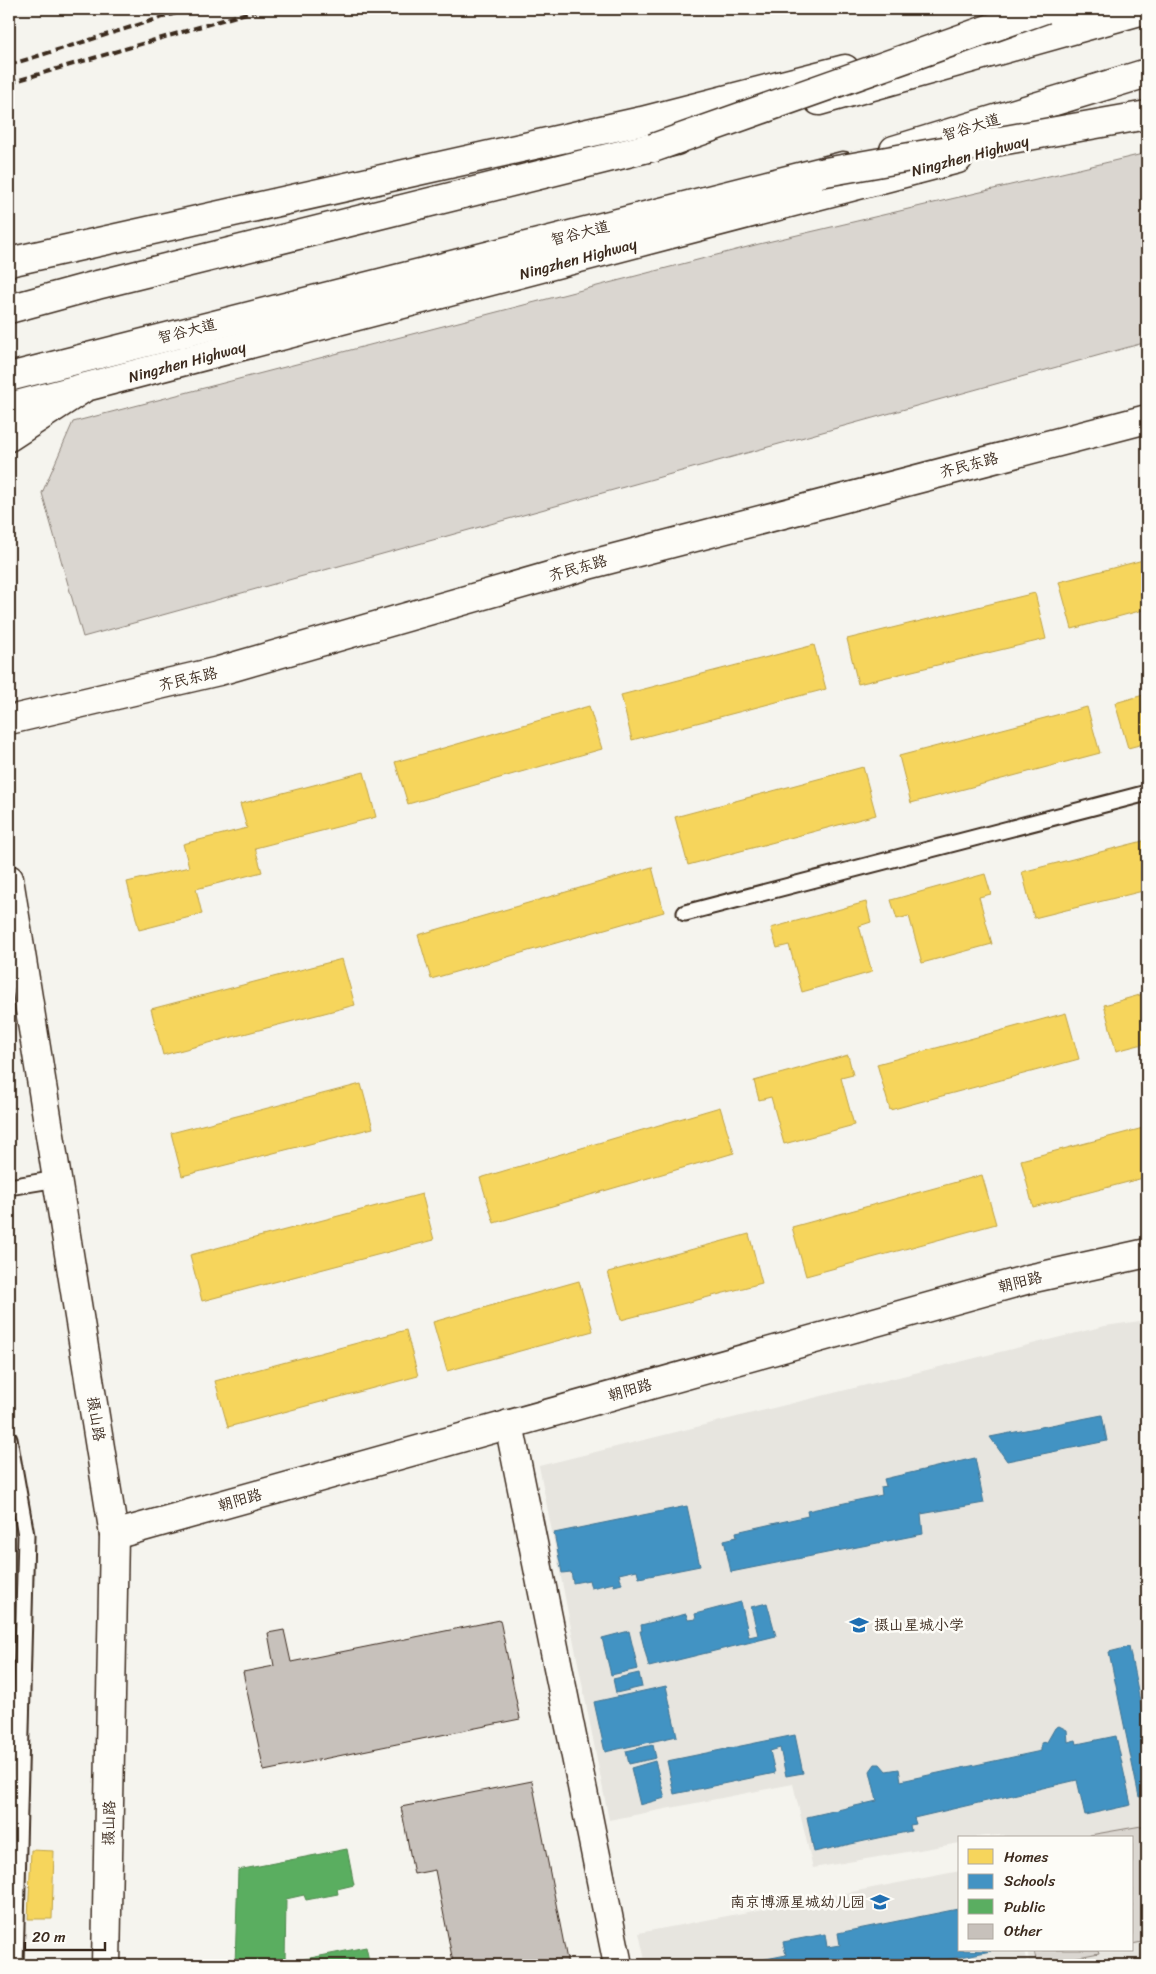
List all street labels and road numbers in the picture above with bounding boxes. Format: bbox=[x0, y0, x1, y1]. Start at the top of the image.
street label: 智谷大道 bbox=[939, 106, 1003, 148]
street label: Ningzhen Highway bbox=[908, 128, 1032, 184]
street label: 智谷大道 bbox=[548, 213, 612, 253]
street label: Ningzhen Highway bbox=[516, 231, 640, 287]
street label: 智谷大道 bbox=[155, 311, 219, 351]
street label: Ningzhen Highway bbox=[125, 334, 249, 390]
street label: 齐民东路 bbox=[937, 445, 1001, 485]
street label: 齐民东路 bbox=[546, 547, 610, 589]
street label: 齐民东路 bbox=[156, 660, 220, 698]
street label: 朝阳路 bbox=[995, 1264, 1045, 1300]
street label: 朝阳路 bbox=[605, 1371, 655, 1409]
street label: 摄山路 bbox=[80, 1395, 112, 1443]
street label: 朝阳路 bbox=[215, 1481, 265, 1519]
street label: 摄山路 bbox=[96, 1800, 122, 1846]

